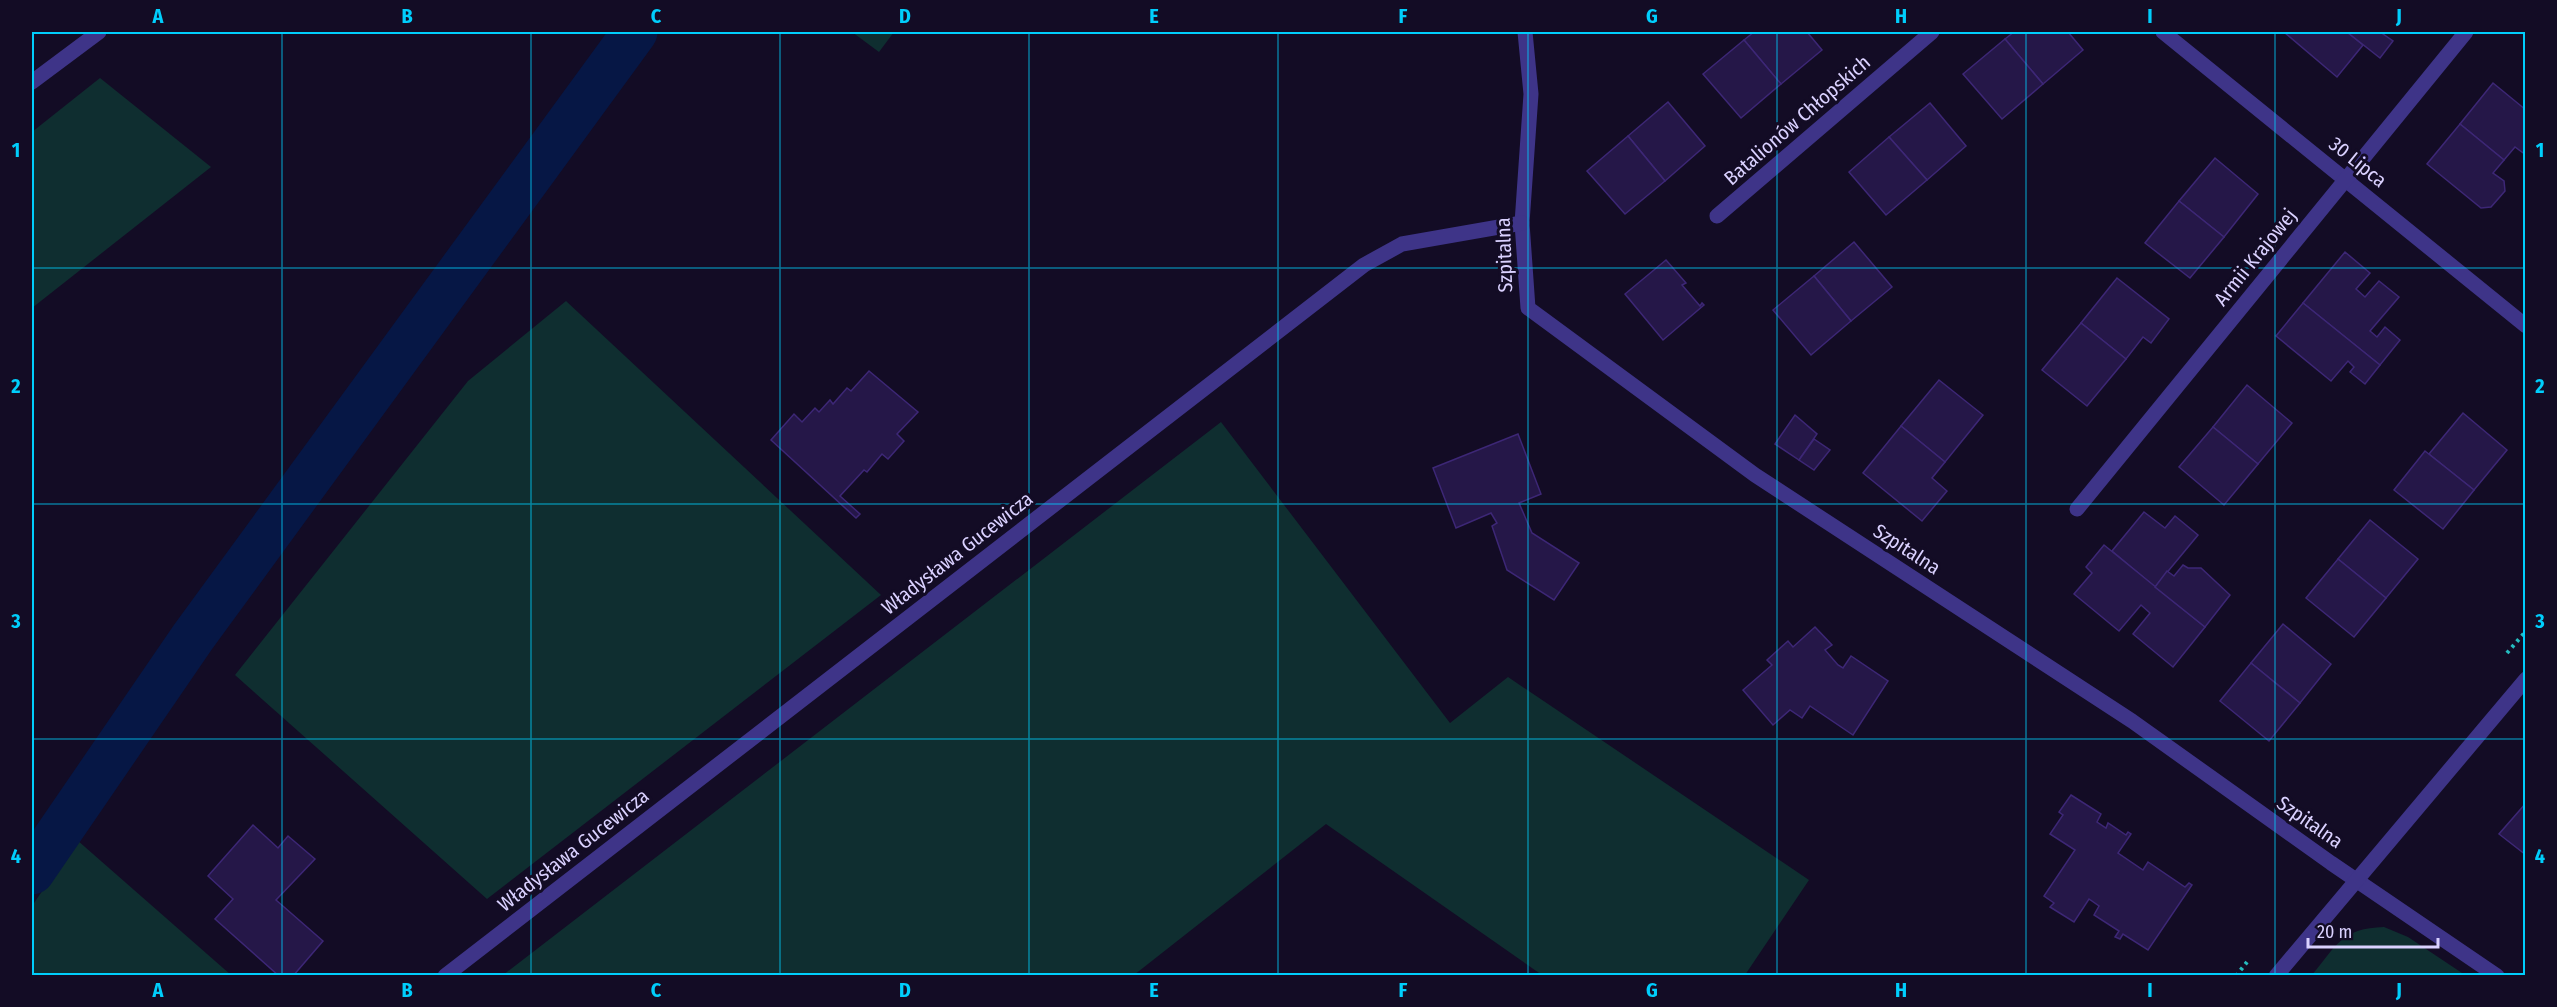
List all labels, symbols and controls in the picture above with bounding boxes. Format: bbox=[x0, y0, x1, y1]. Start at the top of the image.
text: A bbox=[152, 4, 165, 28]
text: B bbox=[401, 4, 413, 28]
text: C bbox=[651, 4, 662, 28]
text: D bbox=[899, 4, 911, 28]
text: E bbox=[1149, 4, 1159, 28]
text: F bbox=[1399, 4, 1408, 28]
text: G bbox=[1646, 4, 1658, 28]
text: H bbox=[1895, 4, 1907, 28]
text: I bbox=[2147, 4, 2153, 28]
text: J bbox=[2395, 4, 2402, 28]
street label: Batalionów Chłopskich bbox=[1719, 50, 1875, 190]
street label: 30 Lipca bbox=[2324, 132, 2392, 192]
text: 1 bbox=[12, 138, 20, 162]
text: 1 bbox=[2536, 138, 2544, 162]
street label: Armii Krajowej bbox=[2209, 204, 2301, 310]
street label: Szpitalna bbox=[1491, 217, 1517, 293]
text: 2 bbox=[10, 374, 21, 398]
text: 2 bbox=[2534, 374, 2545, 398]
street label: Władysława Gucewicza bbox=[877, 487, 1037, 619]
street label: Szpitalna bbox=[1869, 519, 1945, 579]
text: 3 bbox=[10, 609, 21, 633]
text: 3 bbox=[2534, 609, 2545, 633]
street label: Władysława Gucewicza bbox=[493, 784, 653, 916]
street label: Szpitalna bbox=[2272, 791, 2348, 853]
text: 4 bbox=[11, 844, 21, 868]
text: 4 bbox=[2535, 844, 2545, 868]
scale bar bbox=[2308, 911, 2438, 949]
text: 20 m bbox=[2317, 921, 2352, 943]
text: A bbox=[152, 978, 165, 1002]
text: B bbox=[401, 978, 413, 1002]
text: C bbox=[651, 978, 662, 1002]
text: D bbox=[899, 978, 911, 1002]
text: E bbox=[1149, 978, 1159, 1002]
text: F bbox=[1399, 978, 1408, 1002]
text: G bbox=[1646, 978, 1658, 1002]
text: H bbox=[1895, 978, 1907, 1002]
text: I bbox=[2147, 978, 2153, 1002]
text: J bbox=[2395, 978, 2402, 1002]

